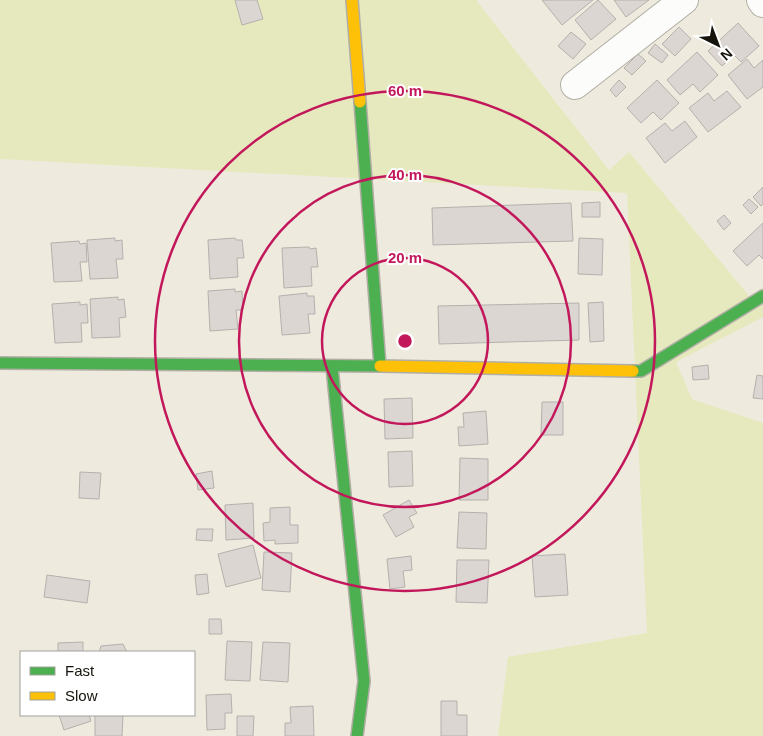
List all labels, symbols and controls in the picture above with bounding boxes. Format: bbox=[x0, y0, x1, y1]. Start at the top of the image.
north arrow bbox=[693, 20, 743, 70]
text: N bbox=[718, 45, 736, 64]
text: 60 m bbox=[388, 82, 422, 99]
text: 40 m bbox=[388, 166, 422, 183]
text: 20 m bbox=[388, 249, 422, 266]
centre of rings bbox=[396, 332, 414, 350]
legend bbox=[20, 651, 195, 716]
text: Fast bbox=[65, 662, 95, 679]
text: Slow bbox=[65, 687, 98, 704]

